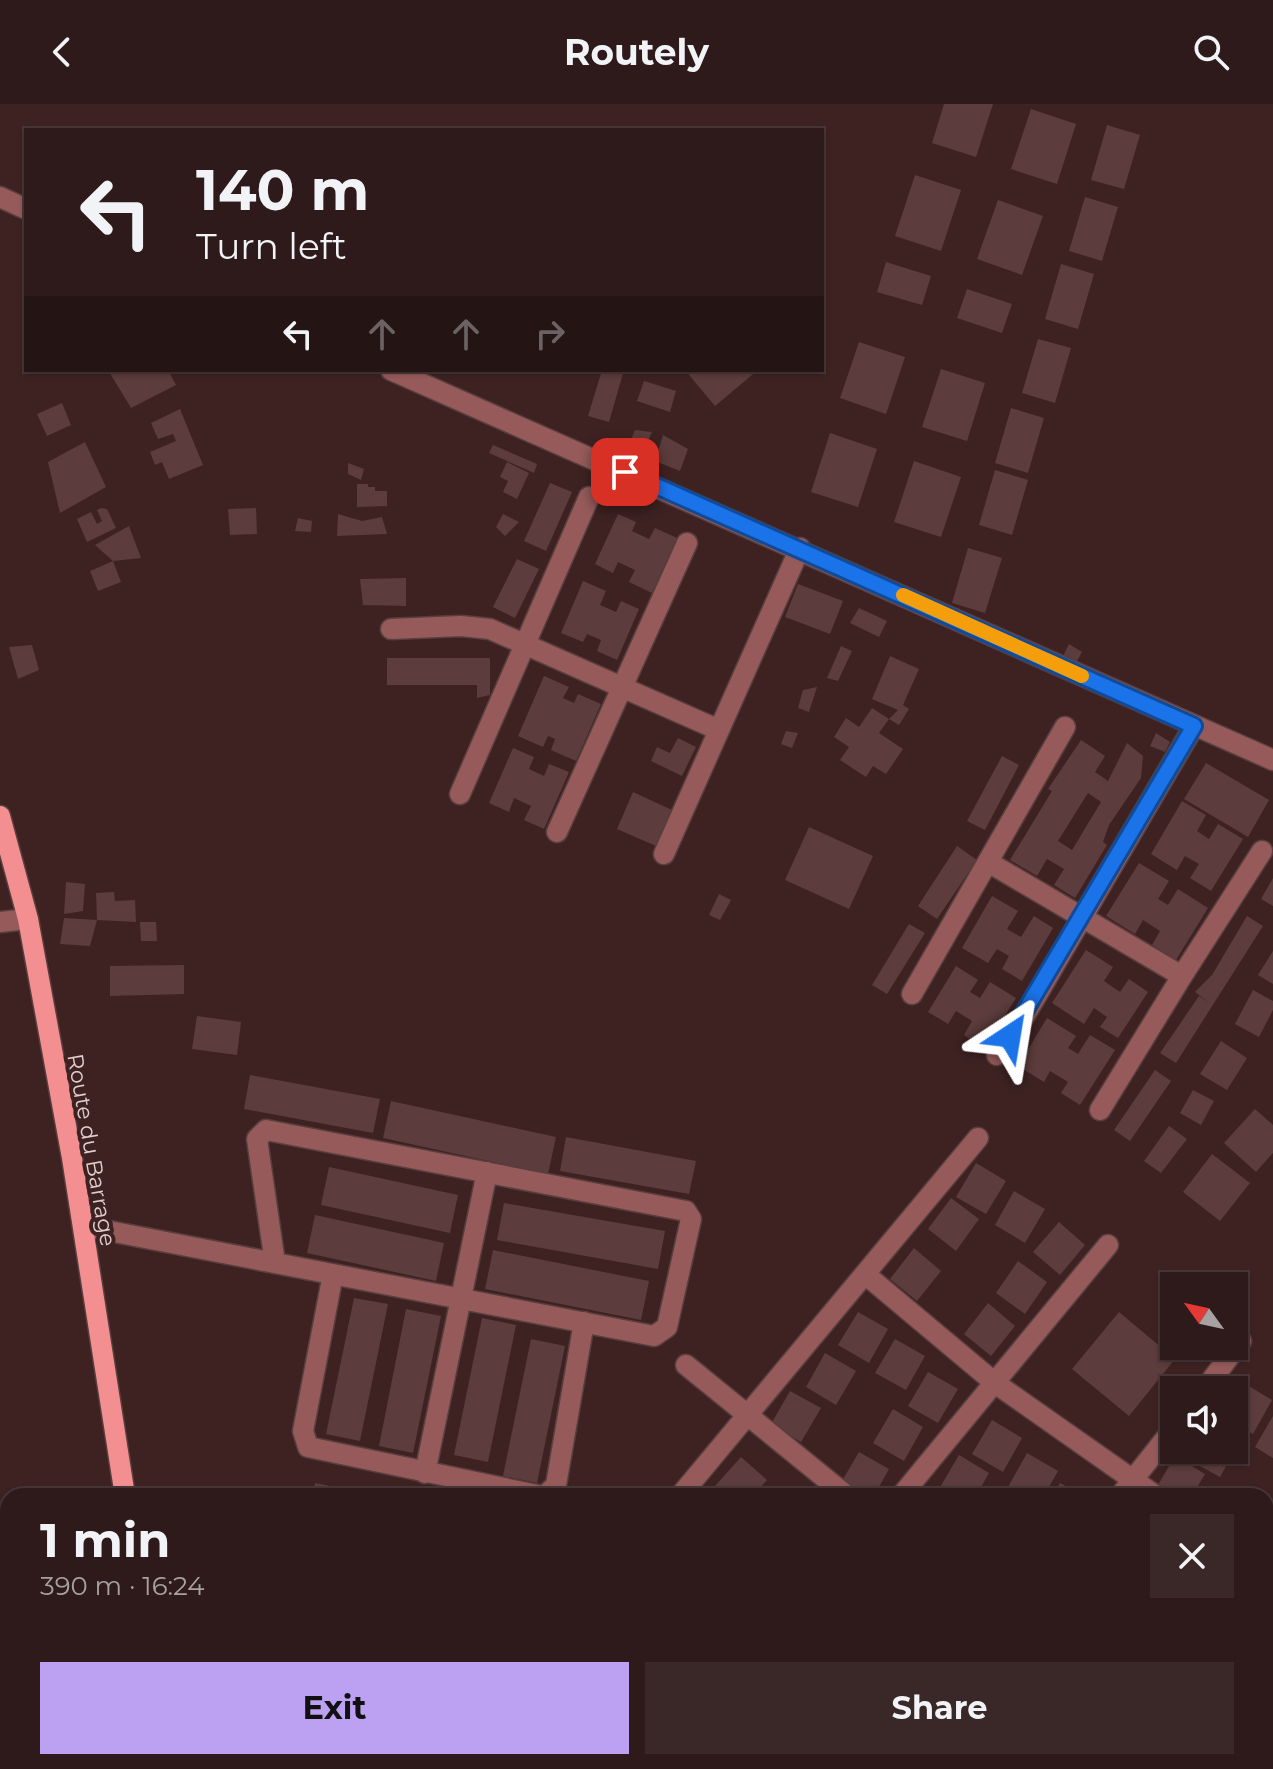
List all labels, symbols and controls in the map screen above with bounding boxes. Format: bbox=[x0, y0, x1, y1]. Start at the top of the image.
icon: back bbox=[40, 30, 84, 74]
text: Routely bbox=[564, 30, 709, 74]
icon: search bbox=[1189, 30, 1233, 74]
text: 140 m bbox=[196, 156, 369, 224]
icon: left bbox=[64, 160, 168, 264]
text: Turn left bbox=[196, 224, 347, 268]
icon: left bbox=[276, 312, 320, 356]
icon: ahead bbox=[360, 312, 404, 356]
icon: ahead bbox=[444, 312, 488, 356]
icon: right bbox=[528, 312, 572, 356]
pin bbox=[591, 438, 659, 506]
icon: arrive bbox=[603, 450, 647, 494]
position arrow bbox=[968, 994, 1052, 1078]
street label: Route du Barrage bbox=[61, 1052, 122, 1248]
north arrow bbox=[1160, 1272, 1248, 1360]
map controls bbox=[1160, 1272, 1248, 1464]
button: sound bbox=[1160, 1376, 1248, 1464]
text: 1 min bbox=[40, 1511, 170, 1569]
button: close bbox=[1150, 1514, 1234, 1598]
text: 390 m · 16:24 bbox=[40, 1570, 204, 1602]
button: Exit bbox=[40, 1662, 629, 1754]
button: Share bbox=[645, 1662, 1234, 1754]

